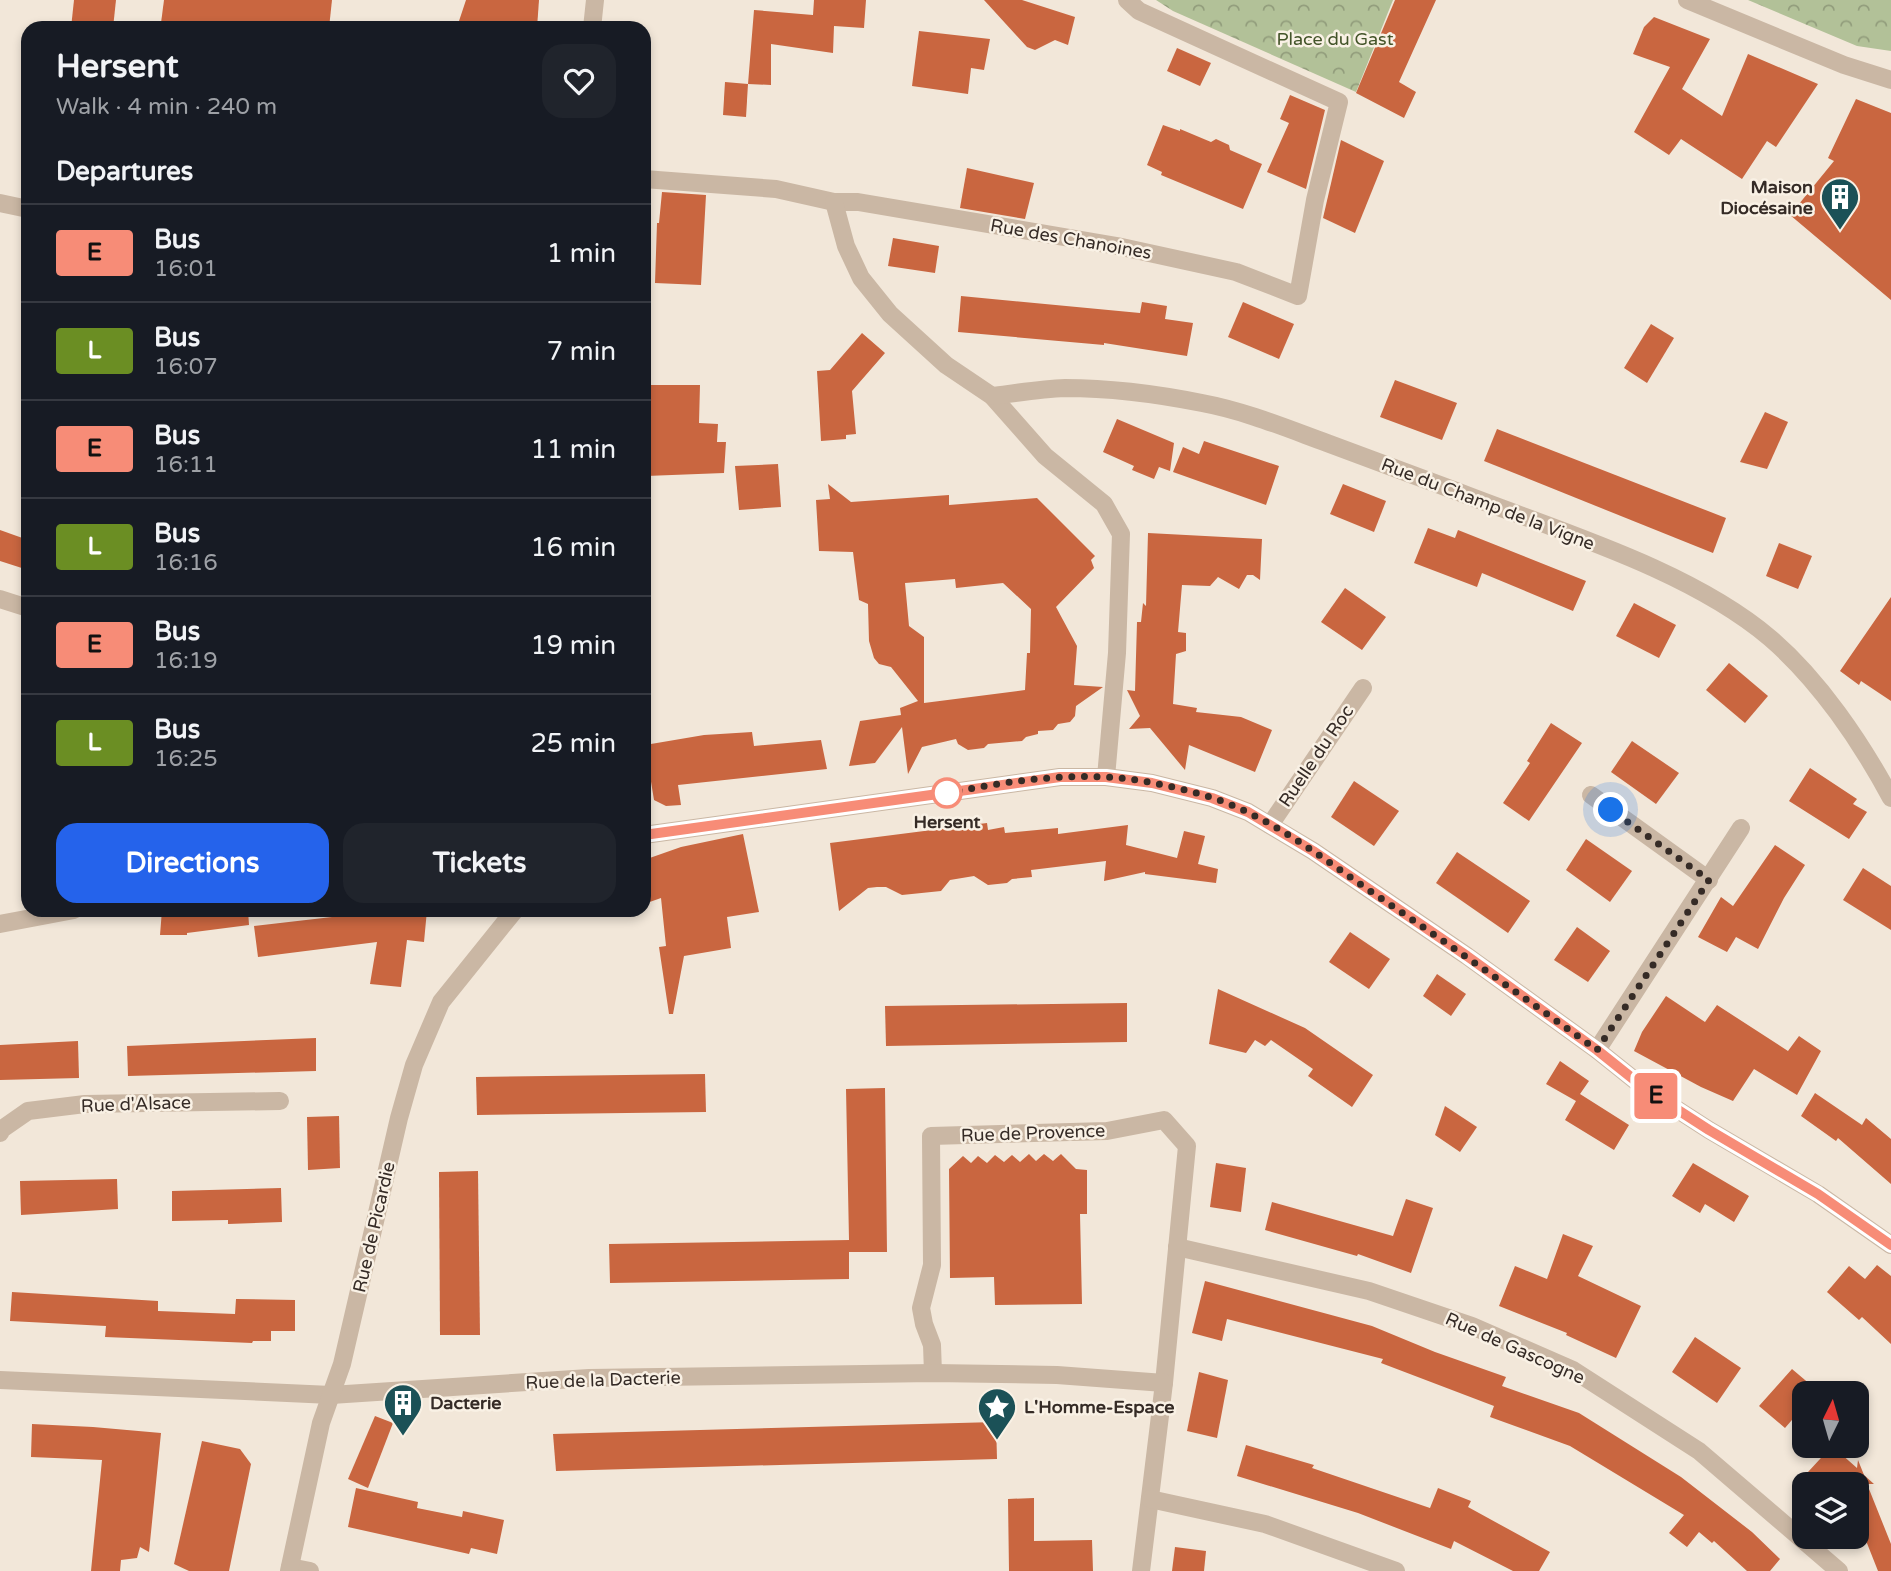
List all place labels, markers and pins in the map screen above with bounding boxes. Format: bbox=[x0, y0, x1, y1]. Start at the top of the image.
place label: Maison Diocésaine bbox=[1720, 176, 1813, 219]
building icon: Maison Diocésaine bbox=[1819, 176, 1861, 231]
marker: Hersent bbox=[932, 778, 962, 808]
place label: Hersent bbox=[914, 811, 981, 833]
building icon: Dacterie bbox=[382, 1382, 424, 1437]
place icon: L'Homme-Espace bbox=[976, 1386, 1018, 1441]
place label: Dacterie bbox=[430, 1392, 502, 1414]
place label: L'Homme-Espace bbox=[1024, 1396, 1174, 1418]

